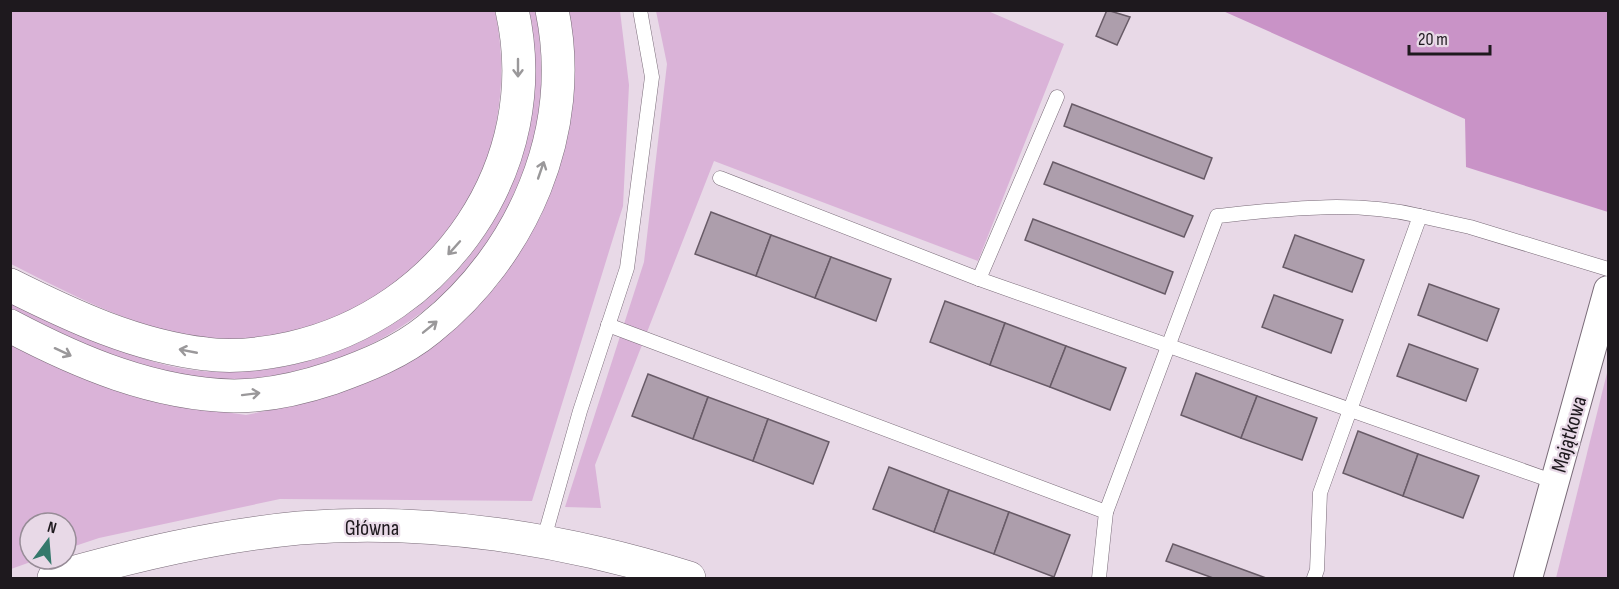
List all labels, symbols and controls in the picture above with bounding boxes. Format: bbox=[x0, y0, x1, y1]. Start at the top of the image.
scale bar bbox=[1409, 18, 1490, 56]
text: 20 m bbox=[1418, 29, 1448, 50]
one-way arrow bbox=[512, 58, 524, 78]
one-way arrow bbox=[536, 161, 547, 180]
one-way arrow bbox=[447, 240, 461, 255]
one-way arrow bbox=[422, 321, 438, 334]
one-way arrow bbox=[178, 345, 198, 356]
one-way arrow bbox=[53, 346, 71, 358]
one-way arrow bbox=[240, 388, 260, 399]
street label: Majątkowa bbox=[1546, 393, 1593, 476]
north arrow bbox=[18, 511, 78, 571]
street label: Główna bbox=[345, 515, 399, 542]
text: N bbox=[45, 518, 58, 538]

